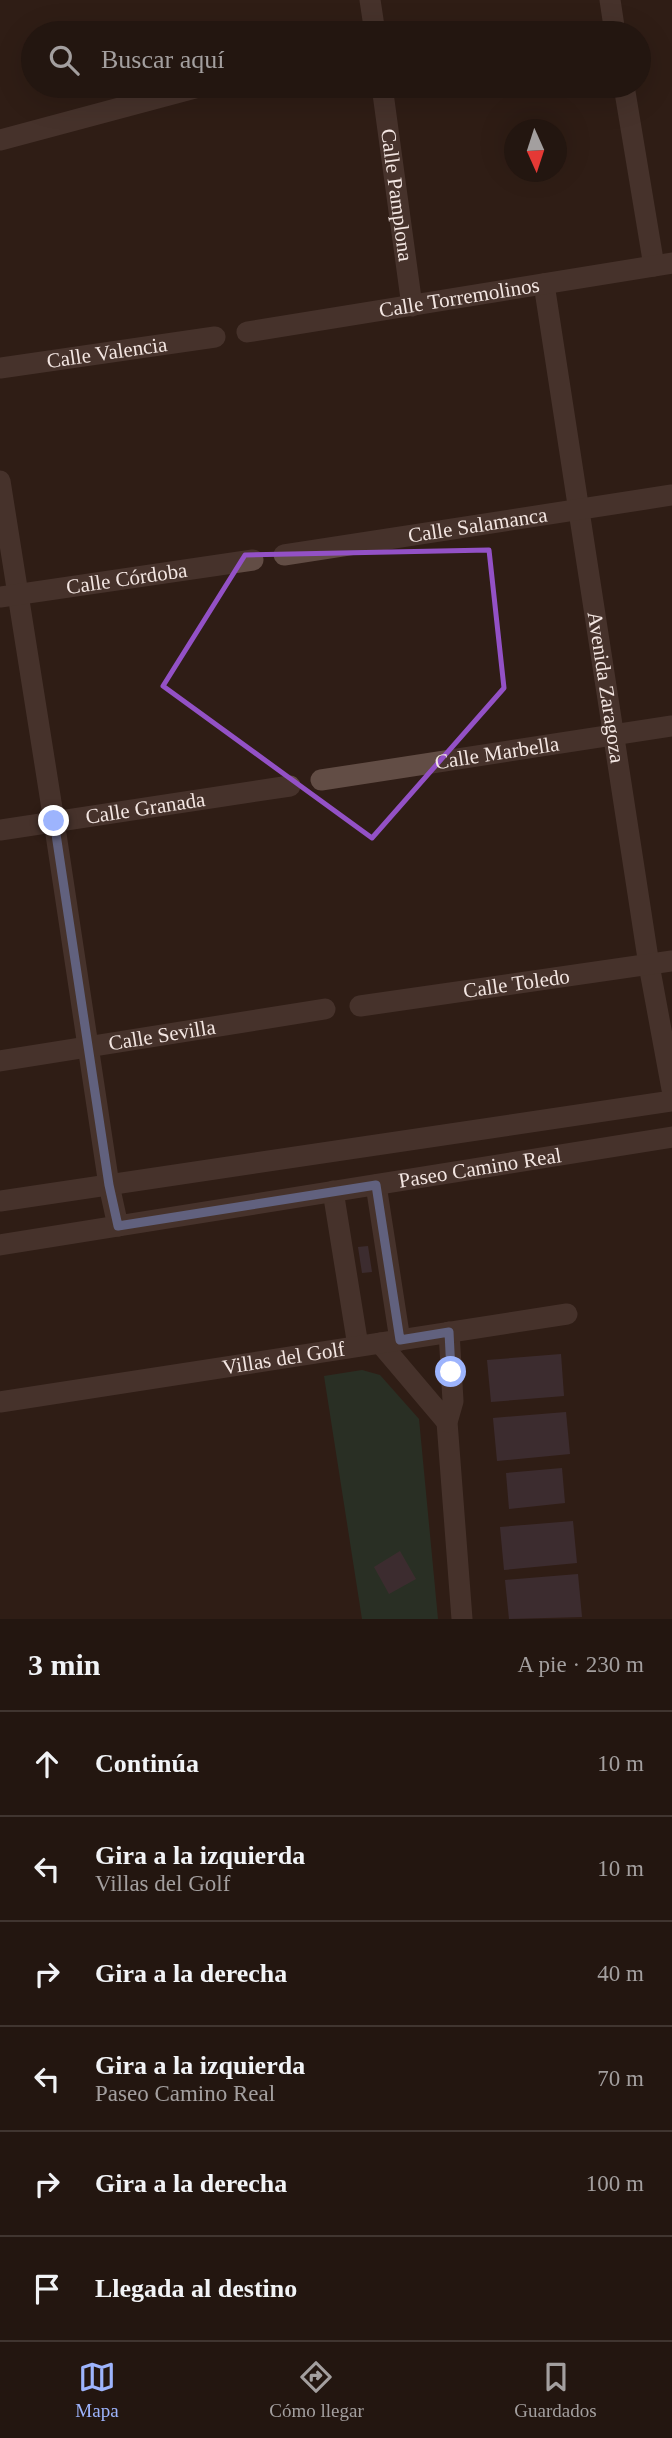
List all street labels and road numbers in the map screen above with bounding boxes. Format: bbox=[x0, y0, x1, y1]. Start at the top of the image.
street label: Calle Pamplona bbox=[376, 127, 418, 263]
street label: Calle Torremolinos bbox=[377, 273, 541, 322]
street label: Calle Valencia bbox=[45, 332, 169, 373]
street label: Calle Salamanca bbox=[406, 502, 550, 548]
street label: Calle Córdoba bbox=[65, 558, 189, 599]
street label: Avenida Zaragoza bbox=[583, 610, 630, 765]
street label: Calle Marbella bbox=[433, 731, 561, 774]
street label: Calle Granada bbox=[84, 787, 208, 829]
street label: Calle Toledo bbox=[462, 964, 571, 1003]
street label: Calle Sevilla bbox=[107, 1015, 218, 1055]
street label: Paseo Camino Real bbox=[397, 1143, 563, 1193]
street label: Villas del Golf bbox=[221, 1337, 347, 1379]

